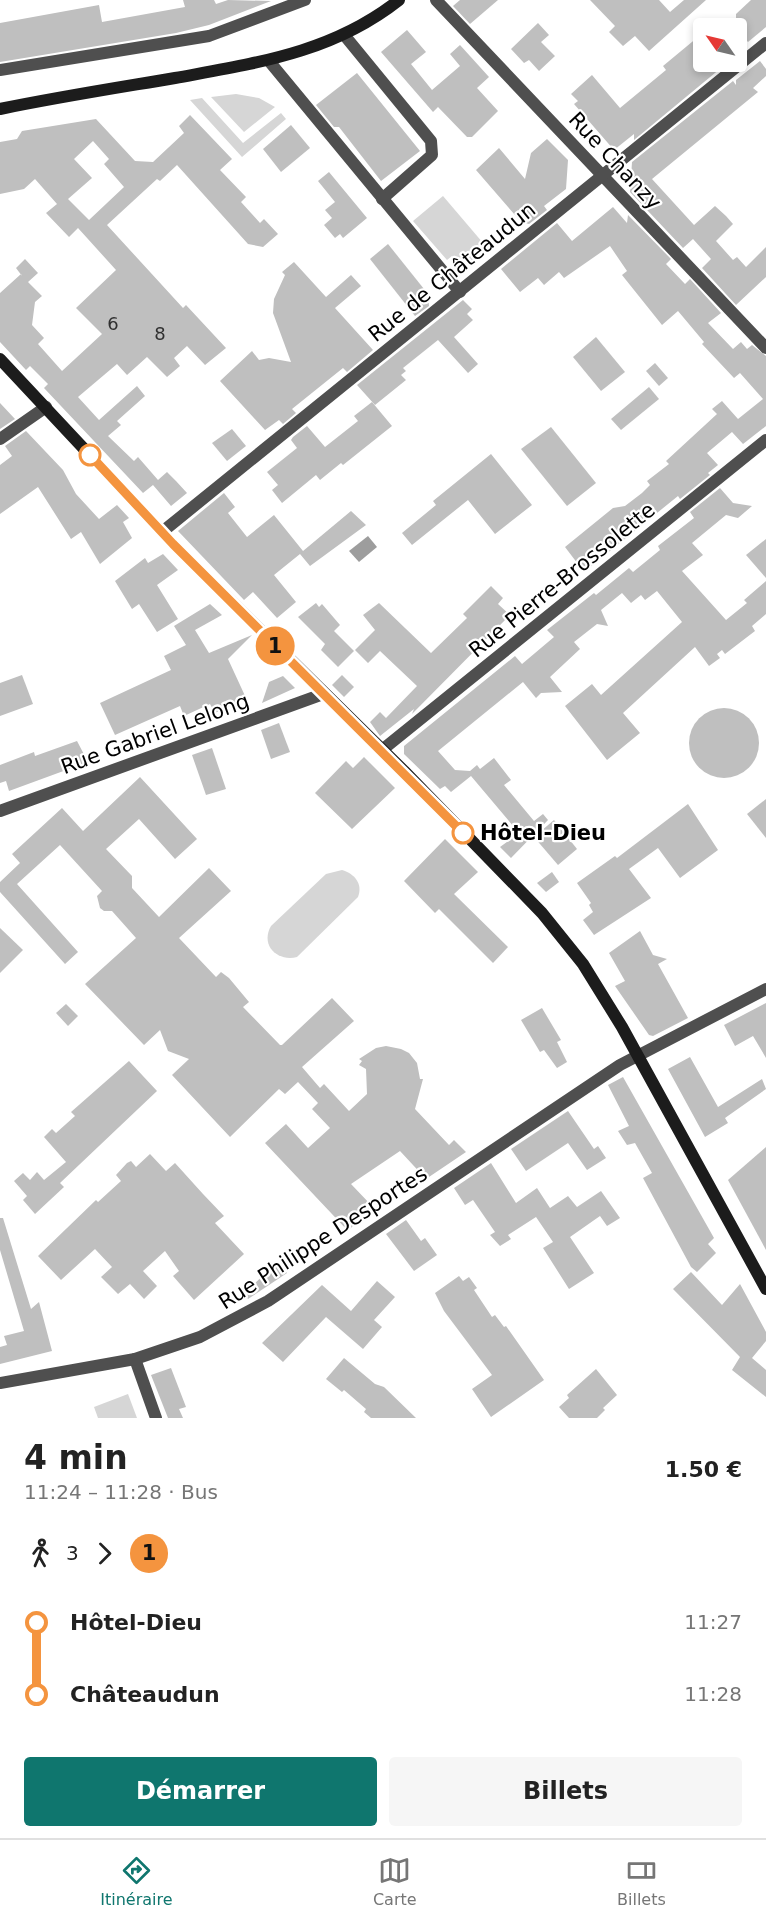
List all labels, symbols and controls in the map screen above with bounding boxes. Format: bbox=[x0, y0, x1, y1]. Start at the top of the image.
north arrow bbox=[693, 18, 747, 72]
map controls bbox=[693, 18, 747, 72]
street label: Rue Chanzy bbox=[564, 107, 666, 215]
street label: Rue de Châteaudun bbox=[364, 197, 540, 347]
house number: 6 bbox=[107, 313, 119, 334]
house number: 8 bbox=[154, 323, 166, 344]
unlabelled marker bbox=[79, 444, 101, 466]
street label: Rue Pierre-Brossolette bbox=[464, 498, 660, 662]
line badge: 1 bbox=[256, 626, 294, 666]
text: 1 bbox=[268, 634, 282, 658]
street label: Rue Gabriel Lelong bbox=[58, 689, 252, 779]
place label: Hôtel-Dieu bbox=[480, 821, 606, 845]
marker: Hôtel-Dieu bbox=[452, 822, 474, 844]
street label: Rue Philippe Desportes bbox=[214, 1162, 432, 1314]
text: 4 min bbox=[24, 1438, 128, 1477]
text: 1.50 € bbox=[665, 1457, 742, 1482]
text: 11:24 – 11:28 · Bus bbox=[24, 1480, 218, 1504]
icon: walk bbox=[24, 1537, 57, 1570]
icon: forward bbox=[88, 1537, 121, 1570]
text: 3 bbox=[66, 1541, 79, 1565]
text: 1 bbox=[142, 1541, 156, 1565]
text: Hôtel-Dieu bbox=[70, 1610, 202, 1635]
text: 11:27 bbox=[684, 1610, 742, 1634]
text: Châteaudun bbox=[70, 1682, 220, 1707]
text: 11:28 bbox=[684, 1682, 742, 1706]
button: Démarrer bbox=[24, 1757, 377, 1826]
button: Billets bbox=[389, 1757, 742, 1826]
tab: Itinéraire bbox=[100, 1854, 173, 1909]
tab: Carte bbox=[373, 1854, 417, 1909]
tab: Billets bbox=[617, 1854, 666, 1909]

